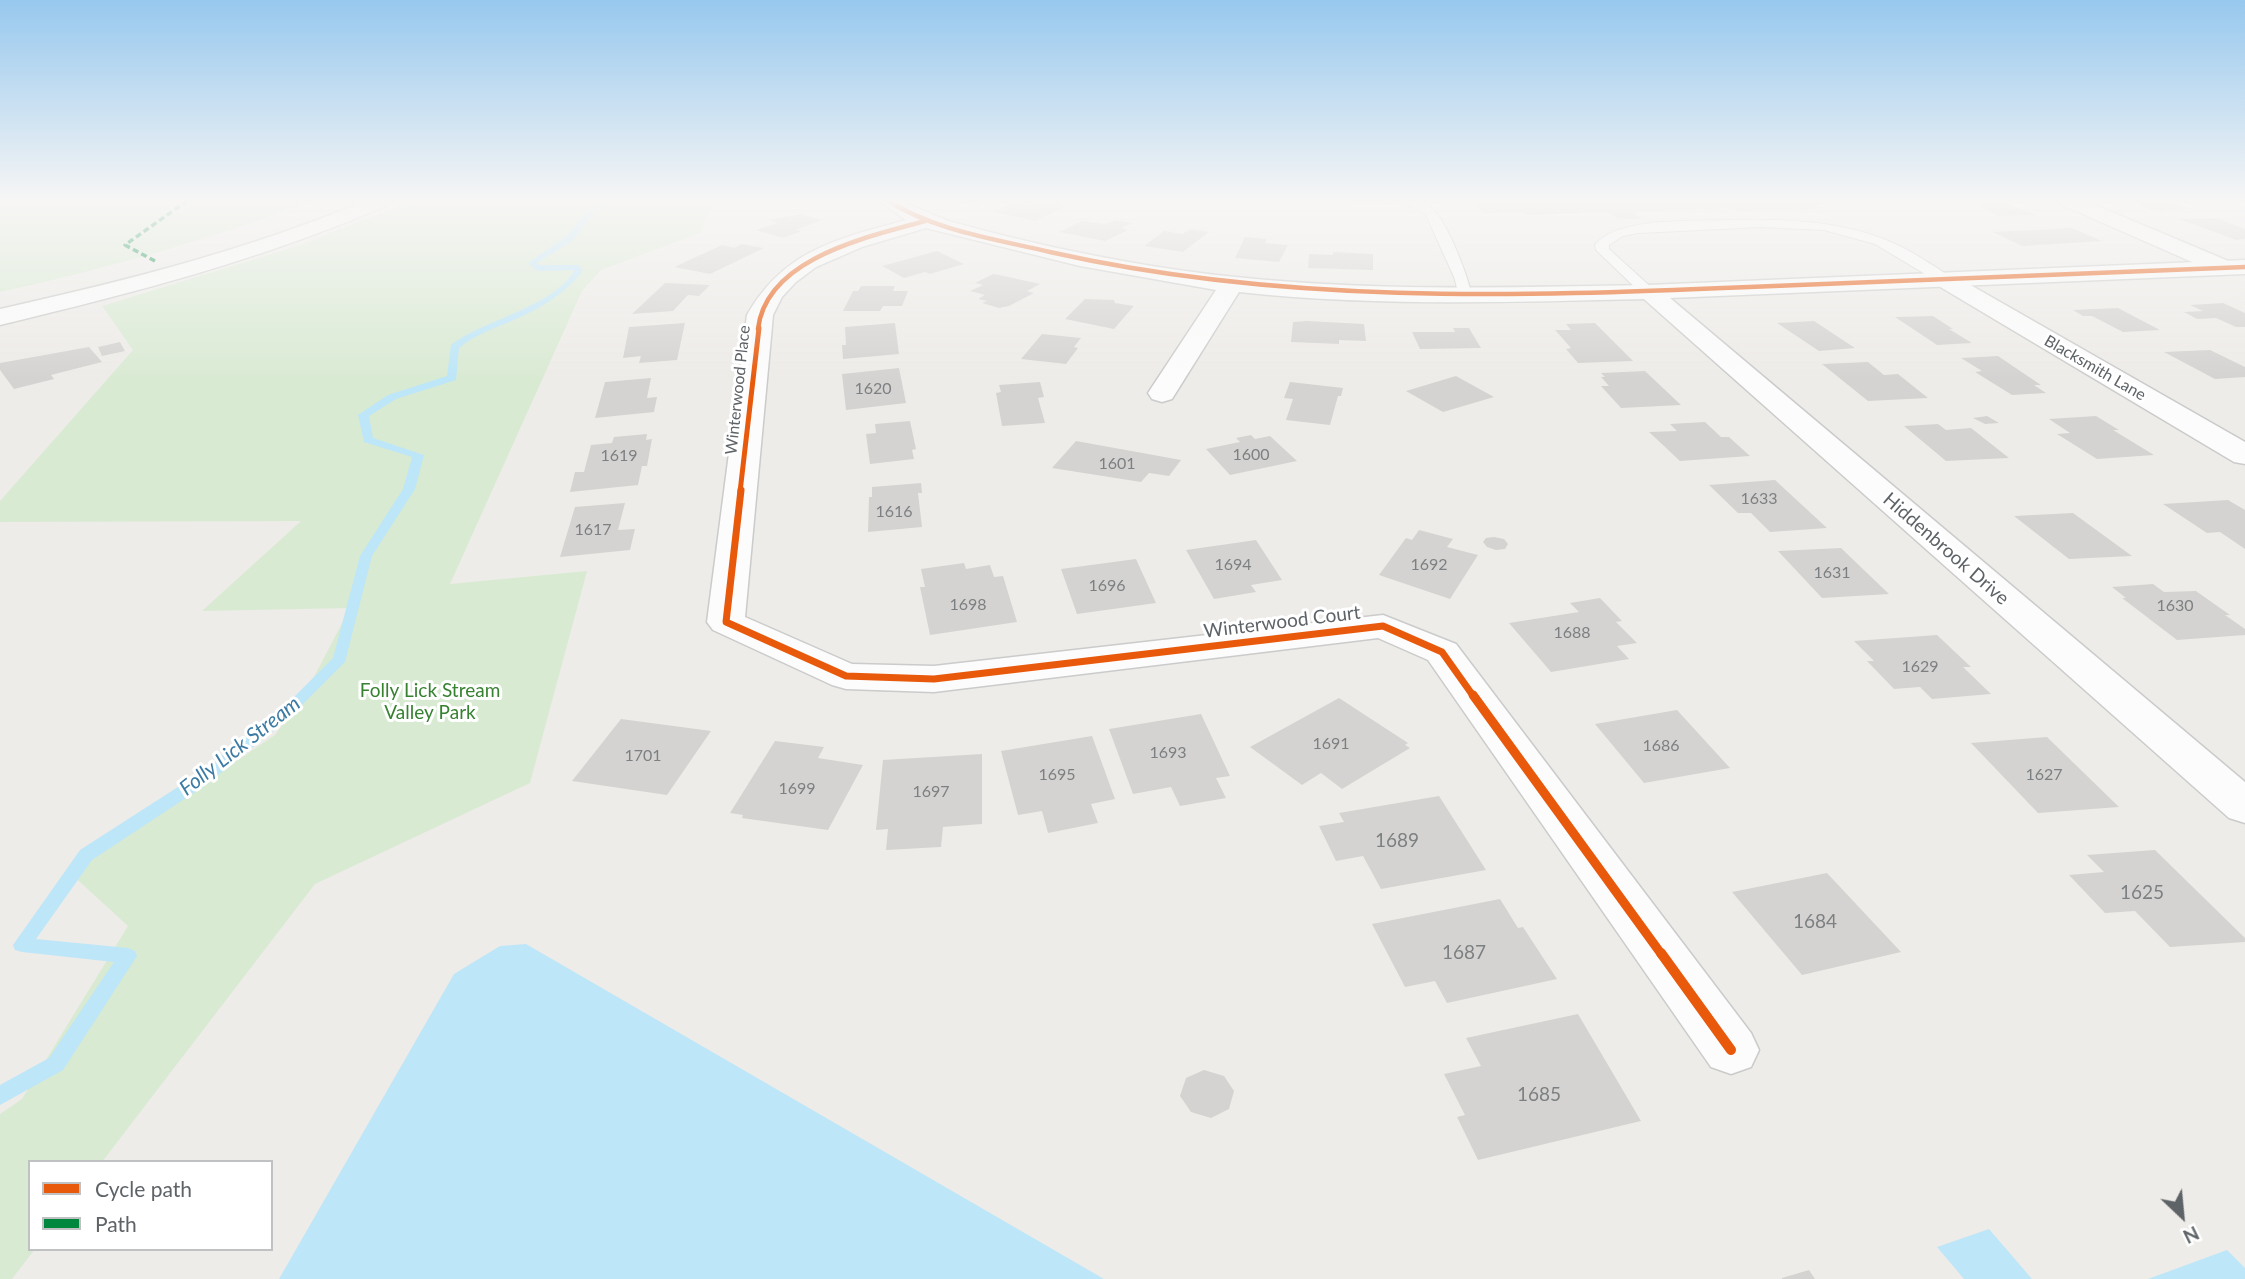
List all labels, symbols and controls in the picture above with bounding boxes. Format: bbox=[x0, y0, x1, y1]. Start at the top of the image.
street label: Winterwood Place bbox=[722, 324, 754, 456]
street label: Blacksmith Lane bbox=[2041, 331, 2149, 405]
house number: 1620 bbox=[854, 379, 892, 399]
house number: 1600 bbox=[1232, 445, 1270, 465]
house number: 1619 bbox=[600, 446, 638, 466]
house number: 1601 bbox=[1098, 454, 1136, 474]
street label: Hiddenbrook Drive bbox=[1878, 488, 2014, 610]
house number: 1633 bbox=[1740, 489, 1778, 509]
house number: 1616 bbox=[875, 502, 913, 522]
house number: 1617 bbox=[574, 520, 612, 540]
house number: 1694 bbox=[1214, 555, 1252, 575]
house number: 1692 bbox=[1410, 555, 1448, 575]
house number: 1631 bbox=[1813, 563, 1851, 583]
house number: 1696 bbox=[1088, 576, 1126, 596]
house number: 1698 bbox=[949, 595, 987, 615]
house number: 1630 bbox=[2156, 596, 2194, 616]
street label: Winterwood Court bbox=[1202, 601, 1362, 643]
house number: 1688 bbox=[1553, 623, 1591, 643]
house number: 1629 bbox=[1901, 657, 1939, 677]
park label: Folly Lick Stream Valley Park bbox=[360, 680, 500, 724]
water label: Folly Lick Stream bbox=[175, 691, 305, 801]
house number: 1691 bbox=[1312, 734, 1350, 754]
house number: 1686 bbox=[1642, 736, 1680, 756]
house number: 1693 bbox=[1149, 743, 1187, 763]
house number: 1701 bbox=[624, 746, 662, 766]
house number: 1695 bbox=[1038, 765, 1076, 785]
house number: 1627 bbox=[2025, 765, 2063, 785]
house number: 1699 bbox=[778, 779, 816, 799]
house number: 1697 bbox=[912, 782, 950, 802]
house number: 1689 bbox=[1375, 830, 1419, 852]
house number: 1625 bbox=[2120, 882, 2164, 904]
house number: 1684 bbox=[1793, 911, 1837, 933]
house number: 1687 bbox=[1442, 942, 1486, 964]
house number: 1685 bbox=[1517, 1084, 1561, 1106]
legend bbox=[28, 1160, 273, 1251]
text: Cycle path bbox=[95, 1176, 192, 1201]
north arrow bbox=[2147, 1181, 2217, 1251]
text: Path bbox=[95, 1211, 137, 1236]
text: N bbox=[2180, 1222, 2203, 1249]

